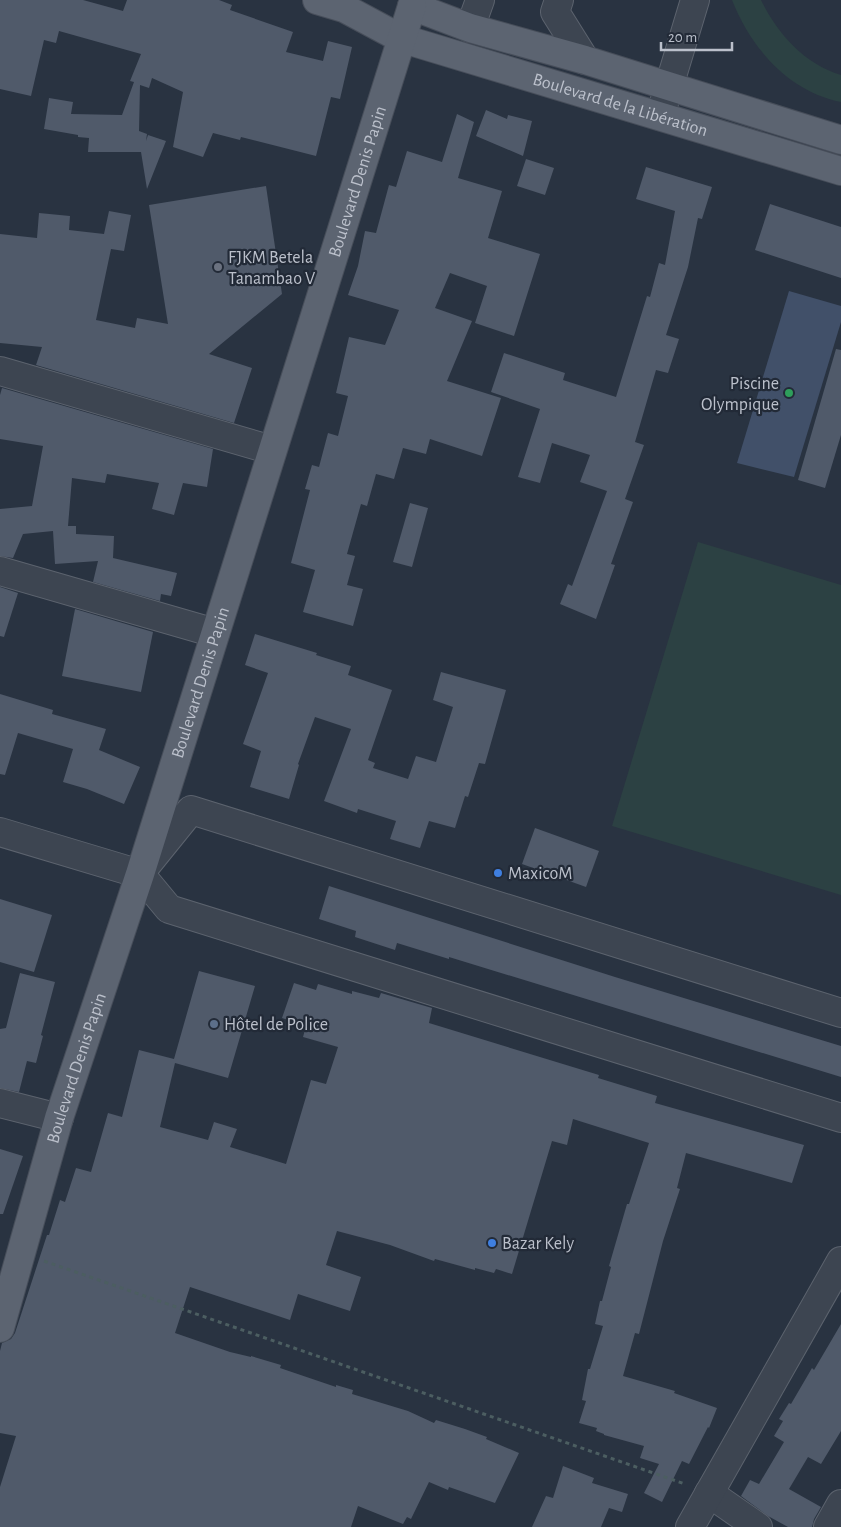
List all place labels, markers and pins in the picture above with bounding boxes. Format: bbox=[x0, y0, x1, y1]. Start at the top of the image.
place label: FJKM Betela Tanambao V bbox=[228, 249, 316, 288]
marker: FJKM Betela Tanambao V bbox=[212, 261, 224, 273]
place label: Piscine Olympique bbox=[701, 375, 779, 414]
marker: Piscine Olympique bbox=[783, 387, 795, 399]
place label: MaxicoM bbox=[508, 865, 573, 883]
marker: MaxicoM bbox=[492, 867, 504, 879]
place label: Hôtel de Police bbox=[224, 1016, 328, 1034]
marker: Hôtel de Police bbox=[208, 1018, 220, 1030]
place label: Bazar Kely bbox=[502, 1235, 574, 1253]
marker: Bazar Kely bbox=[486, 1237, 498, 1249]

